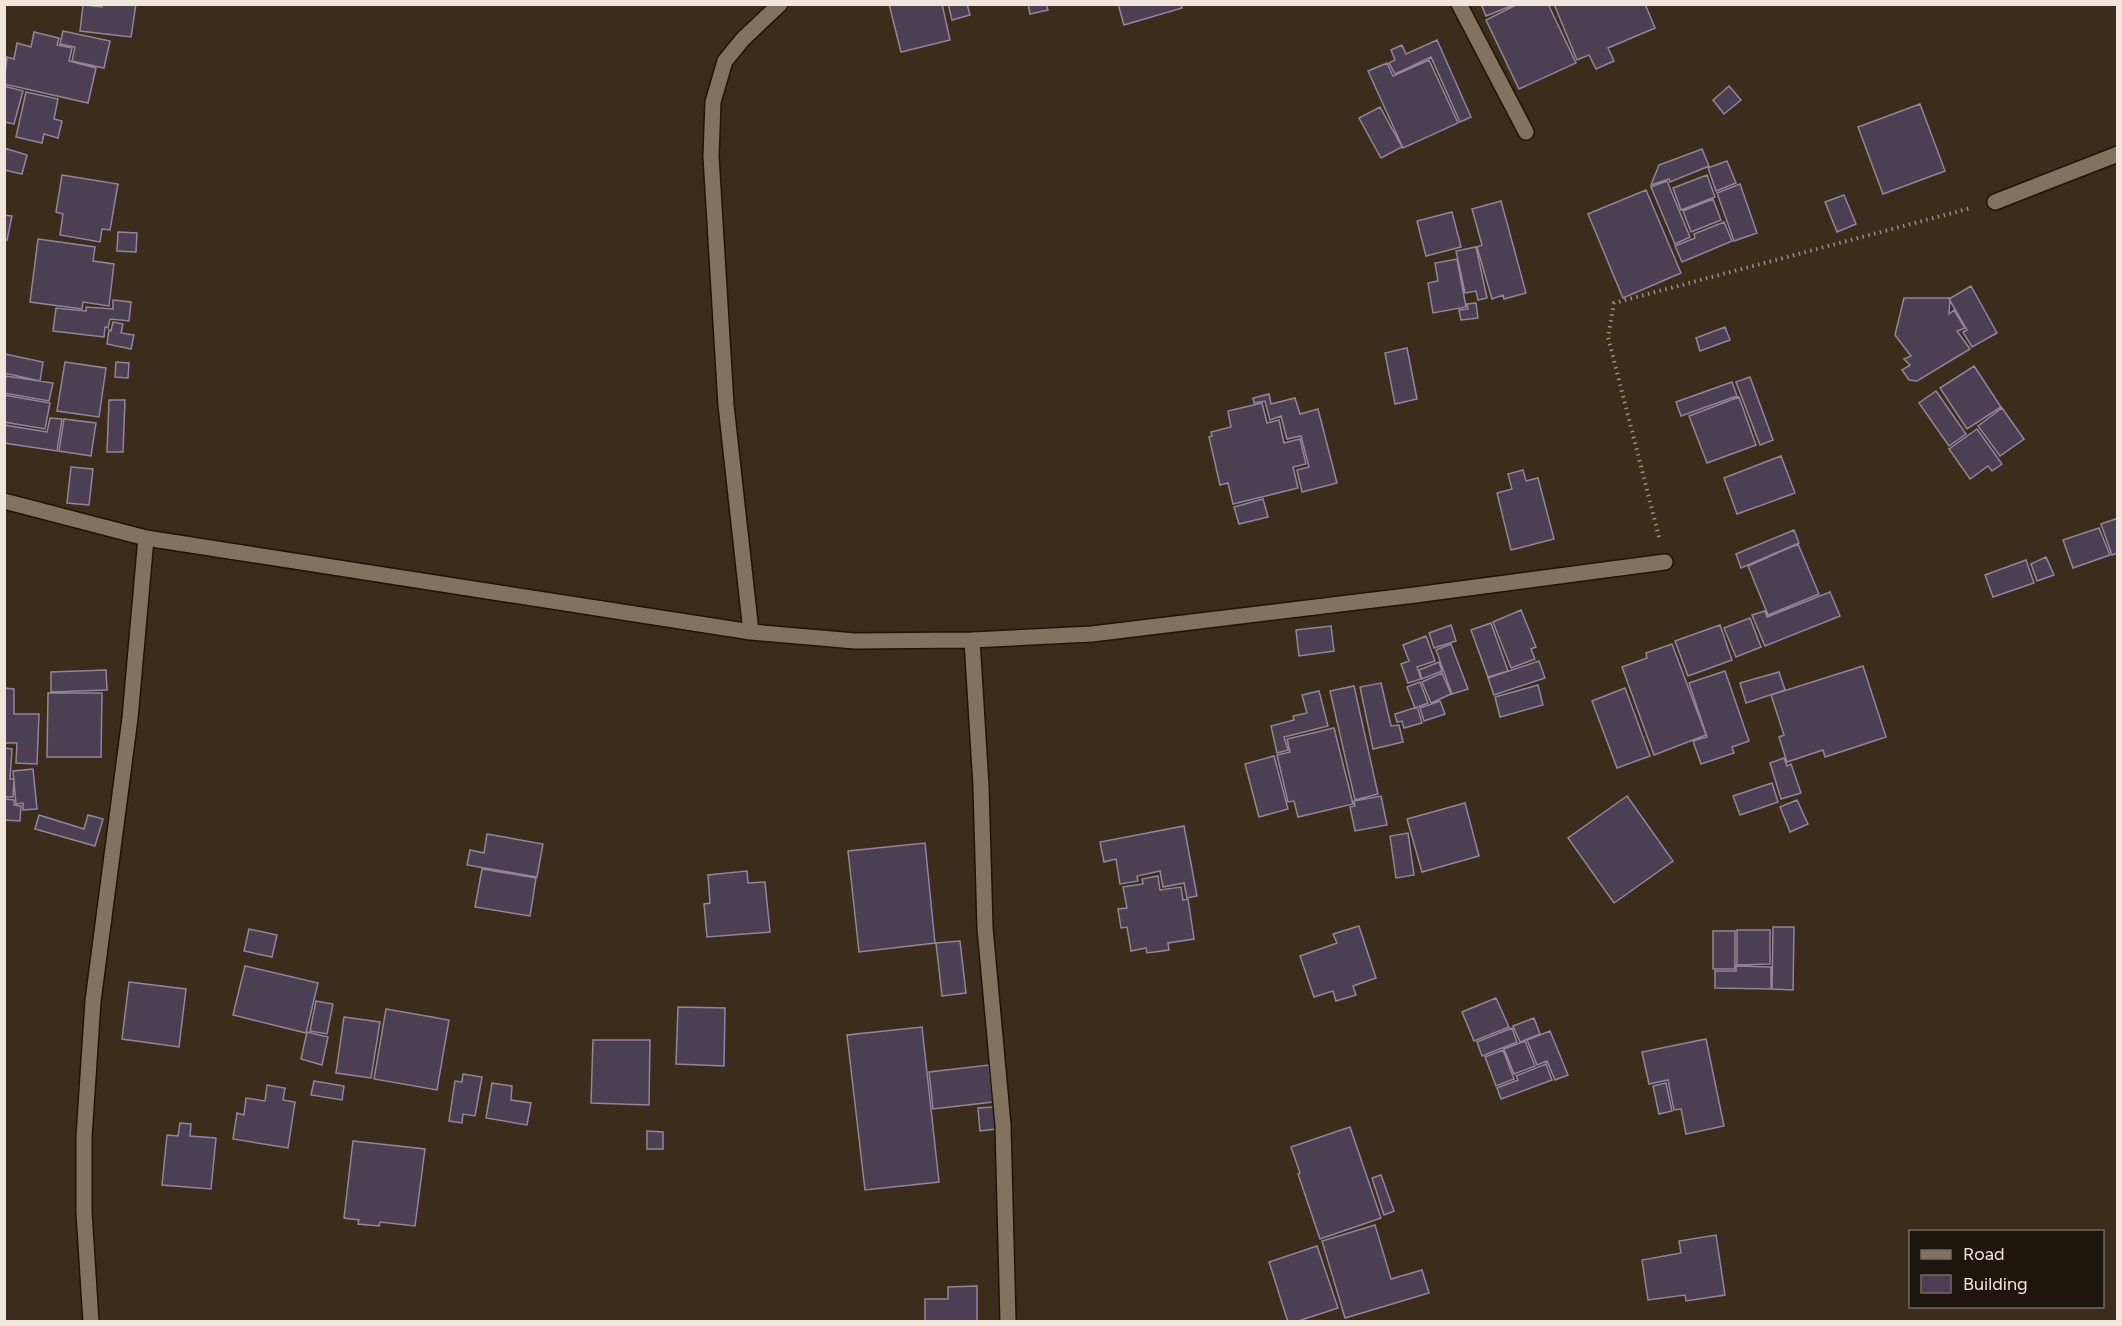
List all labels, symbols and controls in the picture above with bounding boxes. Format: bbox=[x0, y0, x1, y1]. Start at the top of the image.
legend bbox=[1909, 1230, 2104, 1308]
text: Road bbox=[1963, 1243, 2004, 1265]
text: Building bbox=[1963, 1273, 2028, 1295]

